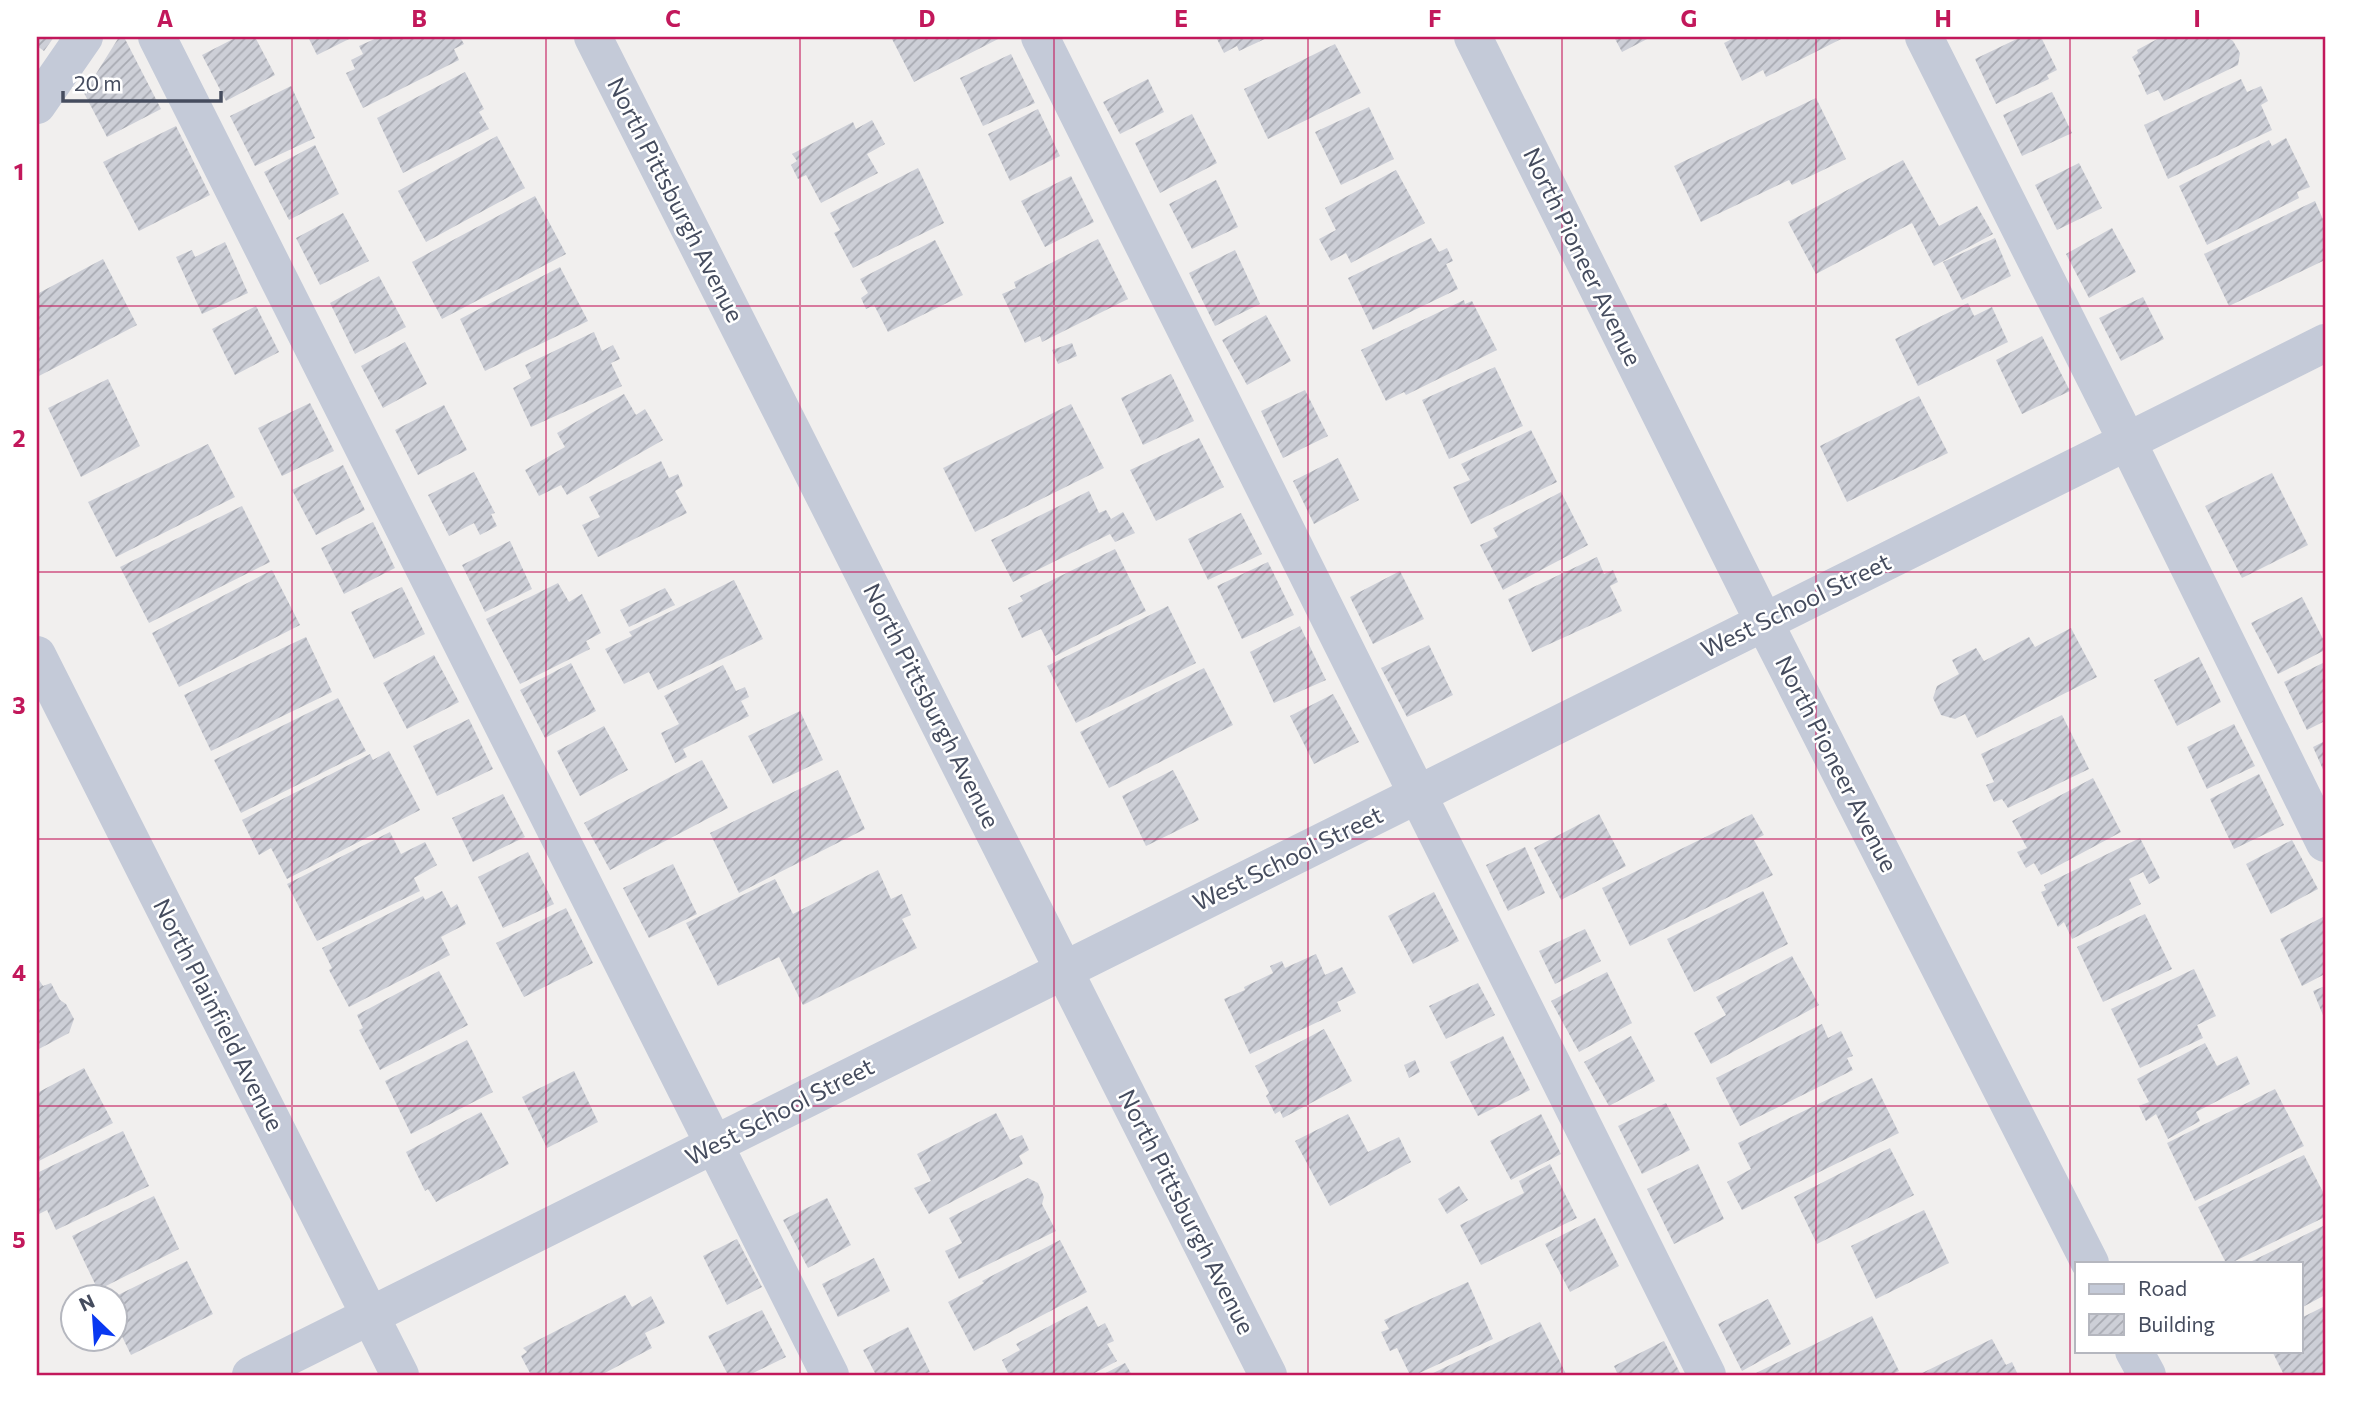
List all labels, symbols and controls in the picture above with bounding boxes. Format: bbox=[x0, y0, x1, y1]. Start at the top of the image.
text: A bbox=[157, 4, 174, 32]
text: B bbox=[411, 4, 427, 32]
text: C bbox=[665, 4, 681, 32]
text: D bbox=[919, 4, 936, 32]
text: E bbox=[1174, 4, 1188, 32]
text: F bbox=[1428, 4, 1442, 32]
text: G bbox=[1681, 4, 1697, 32]
text: H bbox=[1934, 4, 1952, 32]
text: I bbox=[2193, 4, 2201, 32]
scale bar bbox=[63, 60, 220, 104]
text: 20 m bbox=[74, 70, 122, 95]
street label: North Pittsburgh Avenue bbox=[602, 72, 751, 326]
street label: North Pioneer Avenue bbox=[1518, 143, 1649, 370]
text: 1 bbox=[14, 157, 24, 185]
text: 2 bbox=[12, 424, 26, 452]
street label: West School Street bbox=[1696, 546, 1895, 663]
street label: North Pittsburgh Avenue bbox=[858, 578, 1007, 832]
street label: North Pioneer Avenue bbox=[1770, 650, 1905, 876]
text: 3 bbox=[12, 691, 26, 719]
street label: West School Street bbox=[1188, 799, 1387, 916]
street label: North Plainfield Avenue bbox=[148, 893, 291, 1135]
text: 4 bbox=[12, 958, 26, 986]
street label: West School Street bbox=[680, 1051, 879, 1171]
street label: North Pittsburgh Avenue bbox=[1113, 1084, 1262, 1338]
text: 5 bbox=[12, 1225, 26, 1253]
legend bbox=[2075, 1262, 2302, 1352]
text: Road bbox=[2138, 1275, 2187, 1300]
north arrow bbox=[60, 1282, 130, 1352]
text: N bbox=[75, 1289, 98, 1316]
text: Building bbox=[2138, 1311, 2215, 1336]

